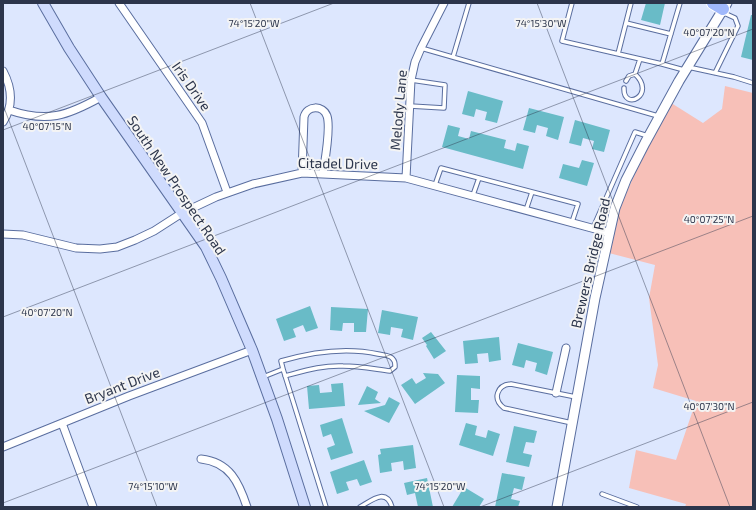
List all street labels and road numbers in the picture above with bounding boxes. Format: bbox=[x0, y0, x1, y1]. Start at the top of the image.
street label: Iris Drive bbox=[169, 58, 215, 114]
street label: Melody Lane bbox=[386, 69, 410, 151]
street label: South New Prospect Road bbox=[124, 112, 230, 258]
street label: Citadel Drive bbox=[298, 154, 378, 172]
street label: Brewers Bridge Road bbox=[567, 196, 613, 330]
street label: Bryant Drive bbox=[82, 363, 162, 407]

